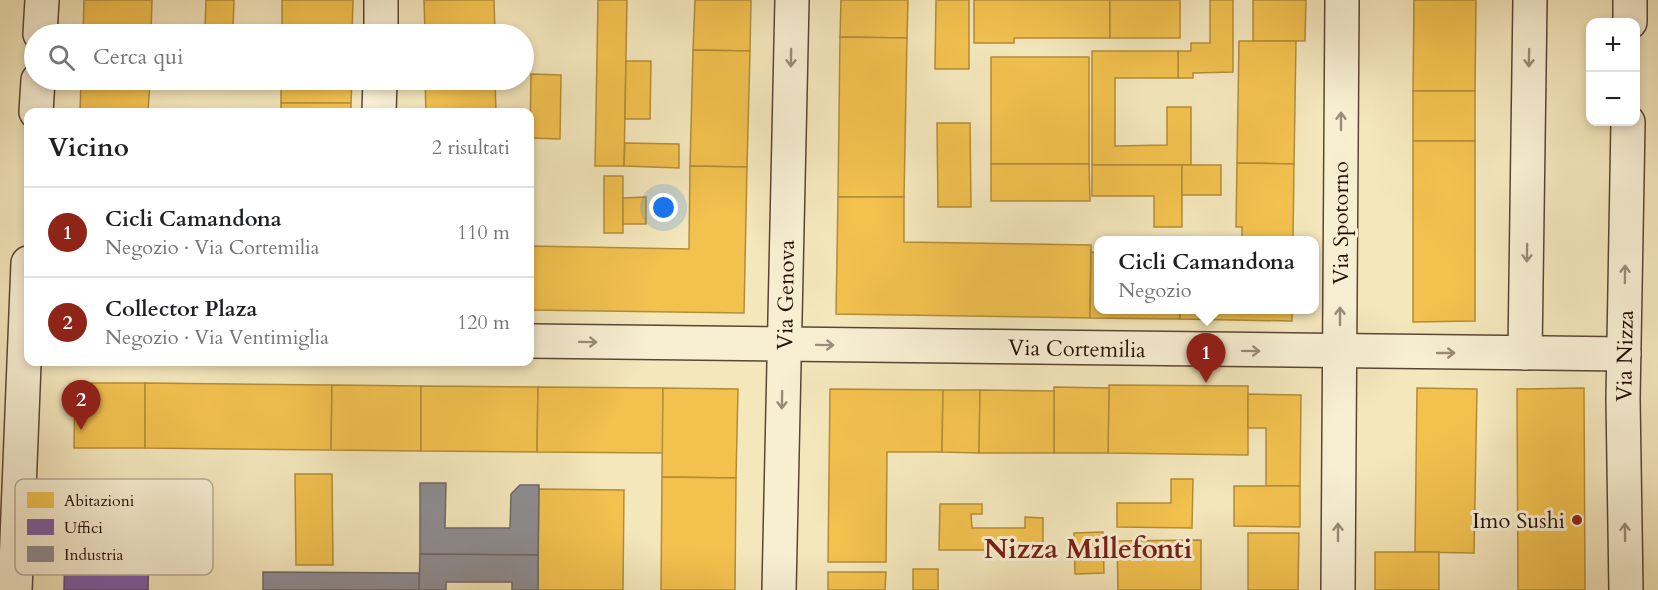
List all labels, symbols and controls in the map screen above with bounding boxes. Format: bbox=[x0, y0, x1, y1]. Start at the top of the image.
map controls bbox=[1586, 18, 1640, 126]
button: + bbox=[1586, 18, 1640, 72]
search box bbox=[24, 24, 534, 90]
icon: search bbox=[45, 41, 78, 74]
text: Cerca qui bbox=[93, 42, 183, 72]
one-way arrow bbox=[785, 48, 797, 68]
one-way arrow bbox=[1524, 48, 1535, 68]
button: − bbox=[1586, 72, 1640, 126]
one-way arrow bbox=[1335, 111, 1347, 131]
text: Vicino bbox=[48, 130, 129, 165]
text: 2 risultati bbox=[432, 134, 510, 161]
street label: Via Spotorno bbox=[1326, 161, 1356, 285]
your location bbox=[649, 193, 678, 222]
text: Cicli Camandona bbox=[105, 204, 282, 234]
text: 1 bbox=[62, 219, 73, 246]
text: 110 m bbox=[457, 219, 510, 246]
text: Negozio · Via Cortemilia bbox=[105, 234, 319, 261]
popup bbox=[1094, 236, 1319, 314]
street label: Via Genova bbox=[770, 239, 802, 350]
one-way arrow bbox=[1521, 243, 1533, 263]
text: Cicli Camandona bbox=[1118, 247, 1295, 277]
one-way arrow bbox=[1620, 264, 1631, 284]
text: Negozio bbox=[1118, 277, 1192, 304]
text: Collector Plaza bbox=[105, 294, 257, 324]
one-way arrow bbox=[1334, 306, 1345, 326]
text: 2 bbox=[62, 309, 73, 336]
text: 120 m bbox=[457, 309, 510, 336]
street label: Via Nizza bbox=[1609, 309, 1641, 402]
text: Negozio · Via Ventimiglia bbox=[105, 324, 329, 351]
street label: Via Cortemilia bbox=[1008, 333, 1146, 365]
pin: 1 bbox=[1186, 334, 1226, 383]
one-way arrow bbox=[577, 336, 597, 348]
one-way arrow bbox=[814, 339, 834, 351]
one-way arrow bbox=[1240, 345, 1260, 356]
one-way arrow bbox=[1435, 347, 1455, 358]
pin: 2 bbox=[62, 380, 100, 430]
one-way arrow bbox=[777, 390, 788, 410]
legend bbox=[15, 479, 213, 575]
text: Abitazioni bbox=[64, 490, 135, 512]
place label: Imo Sushi bbox=[1472, 506, 1565, 536]
marker: Imo Sushi bbox=[1570, 513, 1584, 527]
text: Uffici bbox=[64, 517, 103, 539]
one-way arrow bbox=[1332, 522, 1344, 542]
one-way arrow bbox=[1619, 522, 1631, 542]
district label: Nizza Millefonti bbox=[984, 530, 1192, 568]
text: Industria bbox=[64, 544, 124, 566]

